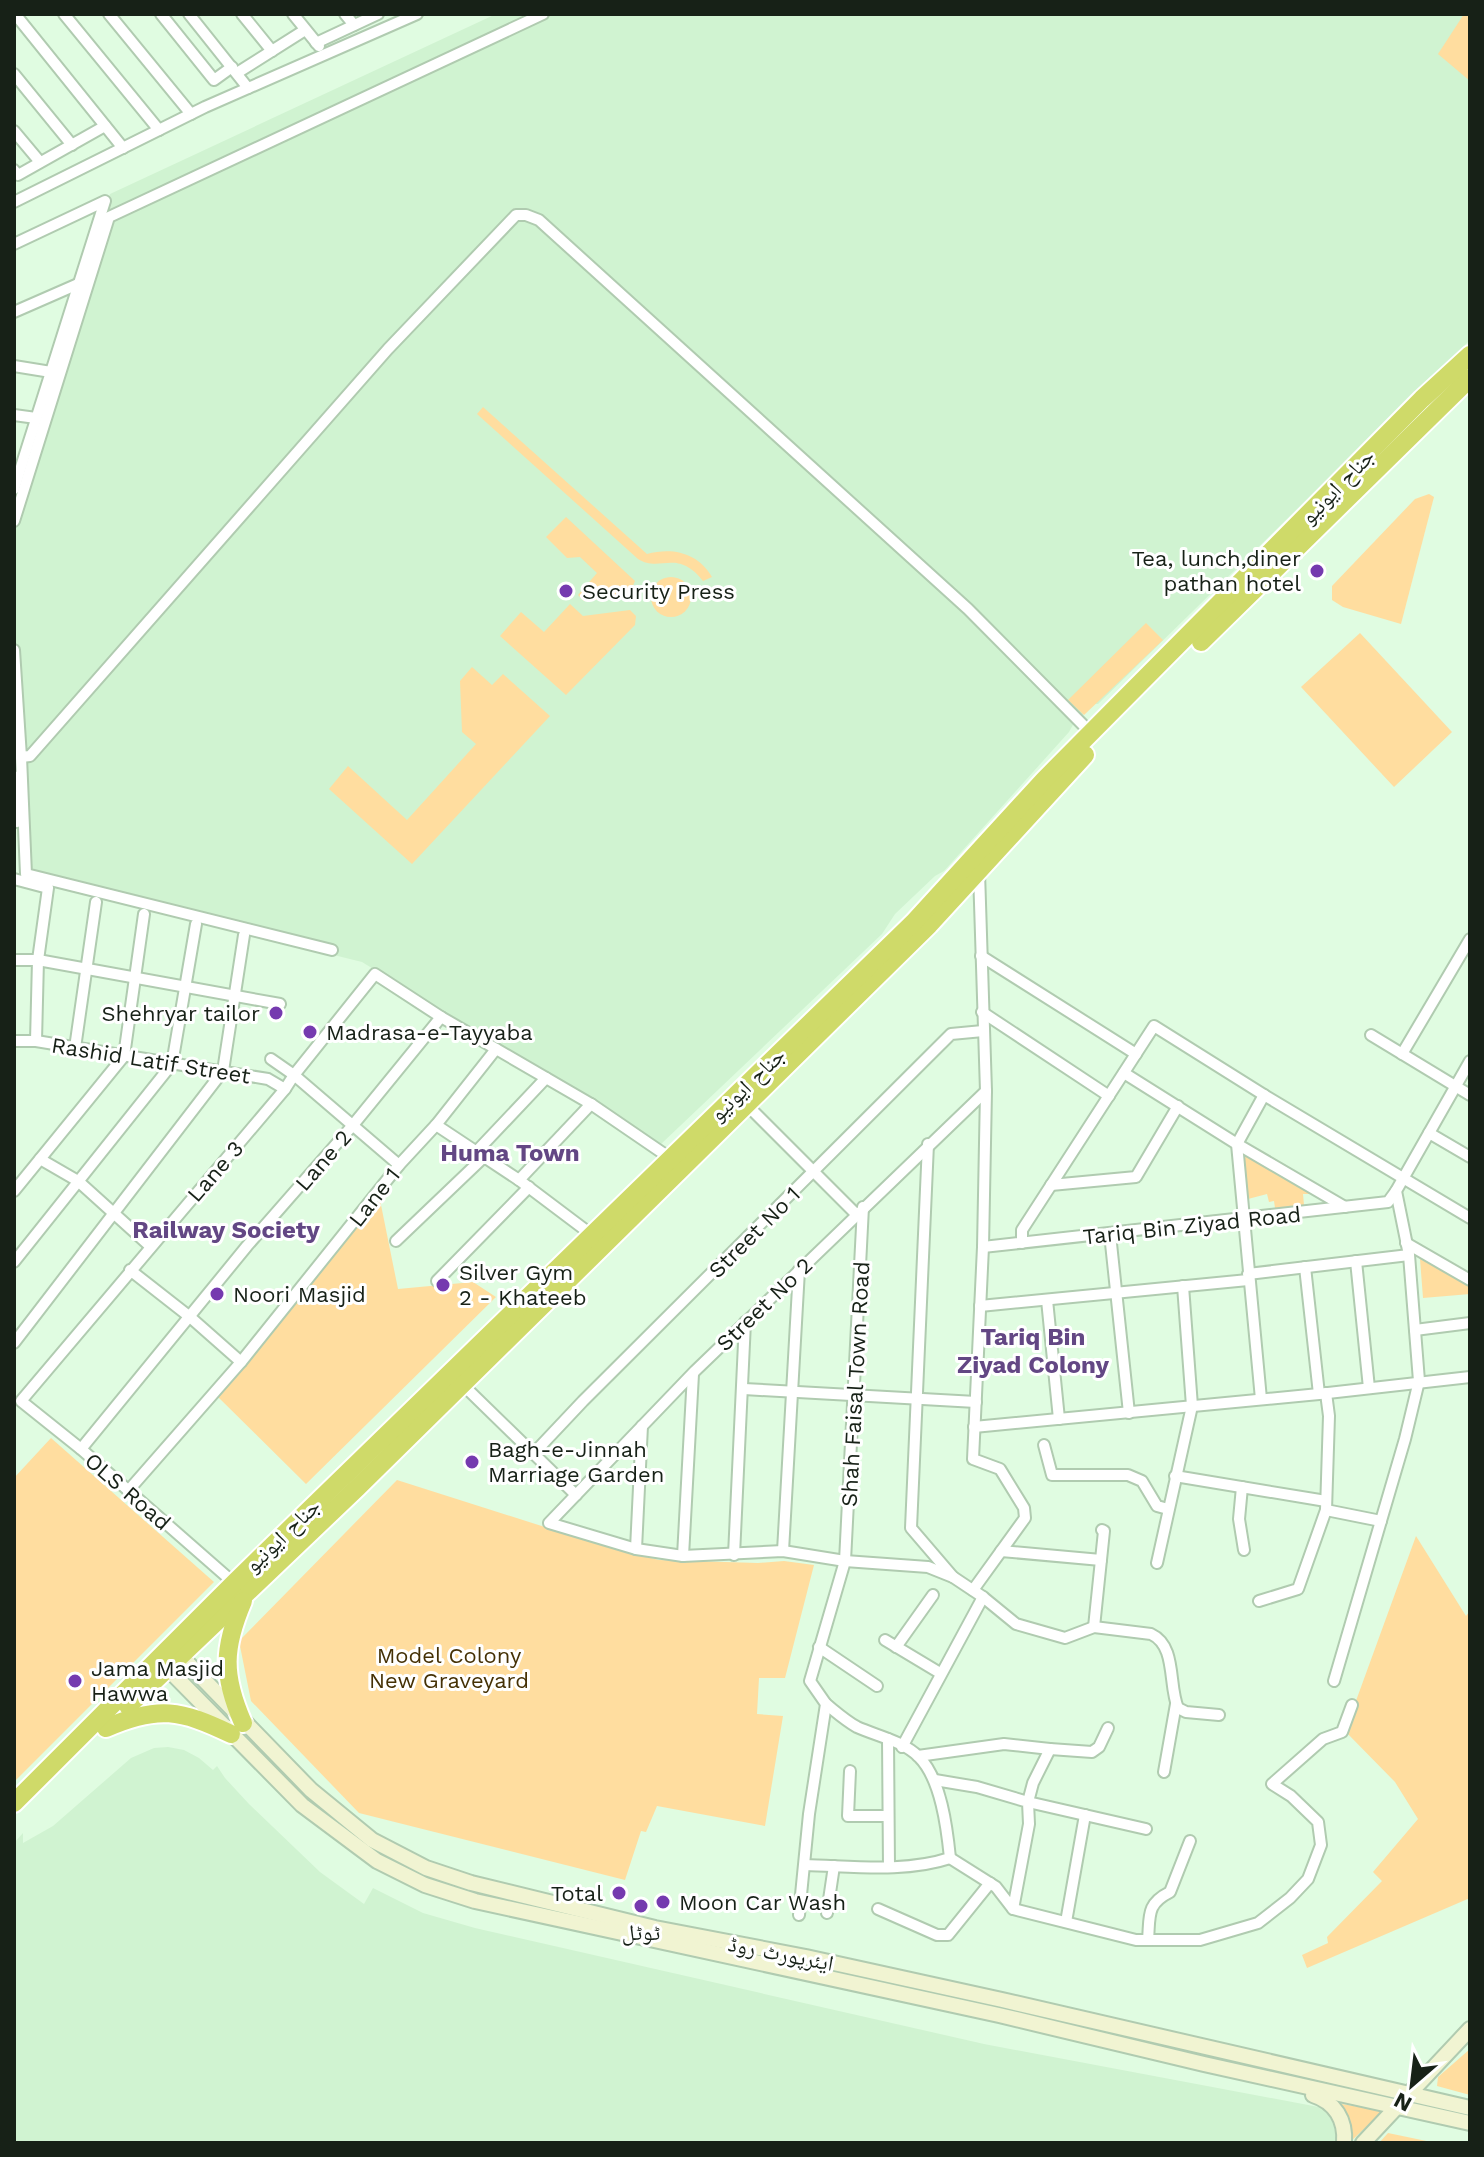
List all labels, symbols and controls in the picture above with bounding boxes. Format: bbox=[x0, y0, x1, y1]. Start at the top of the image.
street label: جناح ایونیو bbox=[1295, 444, 1380, 530]
place label: Tea, lunch,diner pathan hotel bbox=[1131, 546, 1301, 596]
marker: Tea, lunch,diner pathan hotel bbox=[1308, 562, 1326, 580]
place label: Security Press bbox=[582, 579, 735, 604]
marker: Security Press bbox=[557, 582, 575, 600]
place label: Shehryar tailor bbox=[102, 1001, 260, 1026]
marker: Shehryar tailor bbox=[267, 1004, 285, 1022]
place label: Madrasa-e-Tayyaba bbox=[326, 1020, 533, 1045]
marker: Madrasa-e-Tayyaba bbox=[301, 1023, 319, 1041]
street label: Rashid Latif Street bbox=[50, 1032, 252, 1089]
street label: جناح ایونیو bbox=[705, 1042, 791, 1127]
street label: Lane 2 bbox=[290, 1125, 357, 1196]
street label: Lane 3 bbox=[182, 1136, 249, 1207]
district label: Huma Town bbox=[440, 1139, 580, 1167]
street label: Lane 1 bbox=[344, 1163, 405, 1232]
street label: Street No 1 bbox=[704, 1182, 805, 1283]
street label: Tariq Bin Ziyad Road bbox=[1082, 1202, 1302, 1249]
district label: Railway Society bbox=[132, 1216, 320, 1244]
street label: Street No 2 bbox=[711, 1253, 817, 1356]
place label: Silver Gym 2 - Khateeb bbox=[459, 1260, 587, 1310]
street label: Shah Faisal Town Road bbox=[837, 1261, 874, 1507]
marker: Silver Gym 2 - Khateeb bbox=[434, 1276, 452, 1294]
place label: Noori Masjid bbox=[233, 1282, 366, 1307]
marker: Noori Masjid bbox=[208, 1285, 226, 1303]
district label: Tariq Bin Ziyad Colony bbox=[957, 1323, 1109, 1379]
place label: Bagh-e-Jinnah Marriage Garden bbox=[488, 1437, 664, 1487]
street label: OLS Road bbox=[80, 1448, 175, 1535]
marker: Bagh-e-Jinnah Marriage Garden bbox=[463, 1453, 481, 1471]
street label: جناح ایونیو bbox=[240, 1493, 326, 1578]
park label: Model Colony New Graveyard bbox=[369, 1643, 529, 1693]
place label: Jama Masjid Hawwa bbox=[91, 1656, 224, 1706]
marker: Jama Masjid Hawwa bbox=[66, 1672, 84, 1690]
place label: Total bbox=[551, 1881, 603, 1906]
marker: Total bbox=[610, 1884, 628, 1902]
place label: Moon Car Wash bbox=[679, 1890, 846, 1915]
marker: Moon Car Wash bbox=[654, 1893, 672, 1911]
marker: ٹوٹل bbox=[632, 1897, 650, 1915]
place label: ٹوٹل bbox=[622, 1920, 660, 1946]
street label: ایئرپورٹ روڈ bbox=[726, 1931, 836, 1977]
north arrow bbox=[1372, 2045, 1452, 2125]
text: N bbox=[1390, 2087, 1416, 2117]

